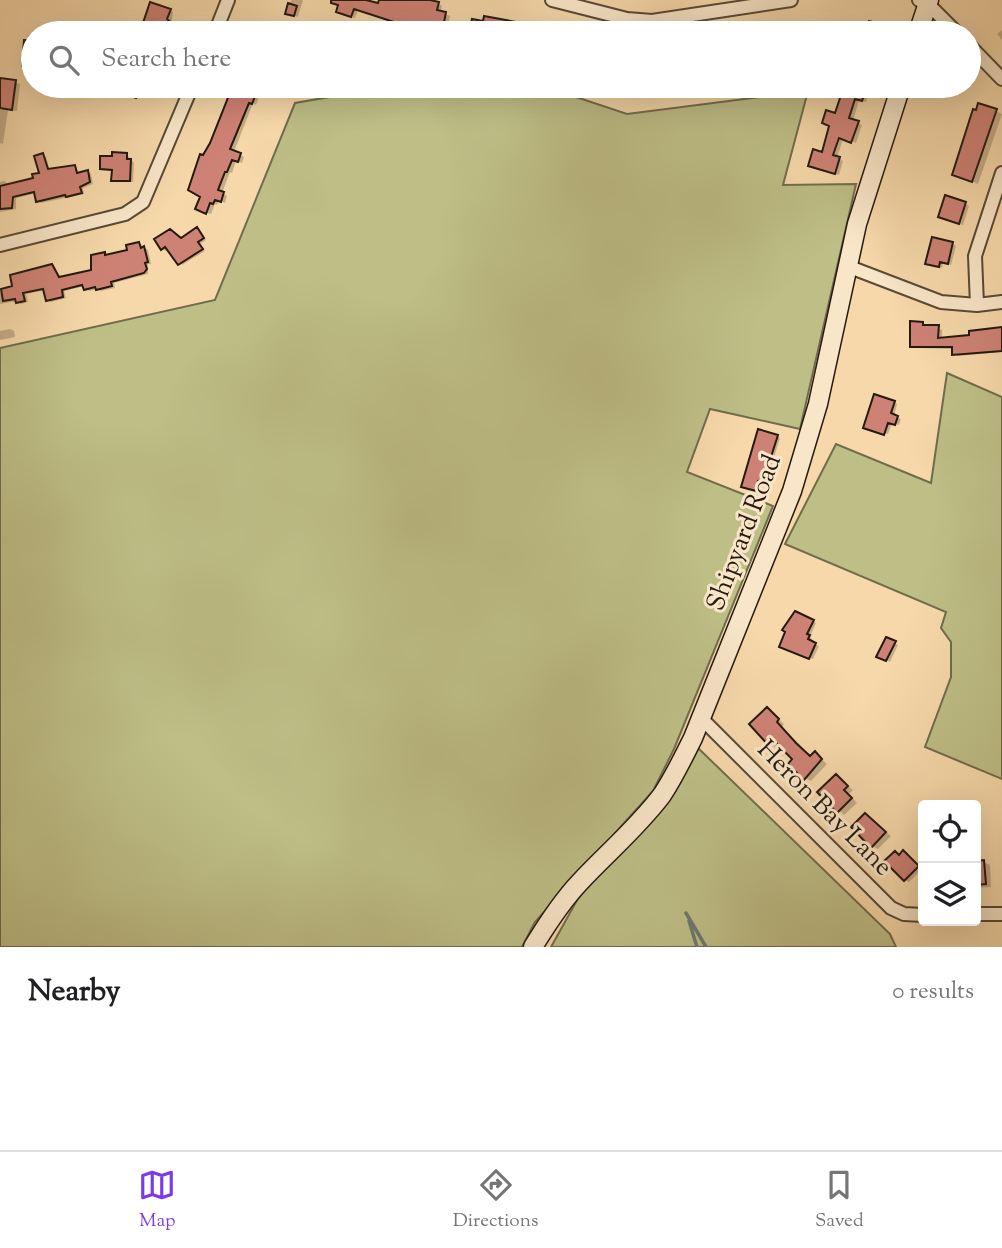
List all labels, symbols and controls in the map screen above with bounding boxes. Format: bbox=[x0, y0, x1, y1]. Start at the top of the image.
search box bbox=[21, 21, 981, 98]
icon: search bbox=[45, 41, 83, 79]
text: Search here bbox=[101, 41, 231, 78]
street label: Shipyard Road bbox=[698, 449, 792, 617]
street label: Heron Bay Lane bbox=[748, 733, 900, 885]
map controls bbox=[918, 800, 981, 926]
button: locate bbox=[918, 800, 981, 863]
button: layers bbox=[918, 863, 981, 926]
text: Nearby bbox=[28, 971, 120, 1014]
text: 0 results bbox=[892, 976, 974, 1009]
tab: Map bbox=[138, 1166, 176, 1235]
tab: Directions bbox=[453, 1166, 538, 1235]
tab: Saved bbox=[815, 1166, 864, 1235]

